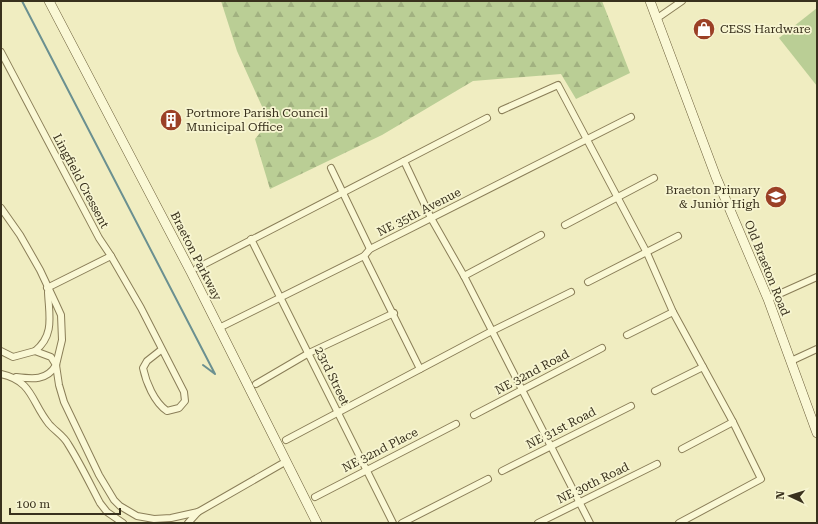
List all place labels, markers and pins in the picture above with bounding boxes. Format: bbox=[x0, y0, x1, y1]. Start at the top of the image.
shop icon: CESS Hardware bbox=[691, 16, 717, 42]
place label: CESS Hardware bbox=[720, 22, 811, 36]
place label: Portmore Parish Council Municipal Office bbox=[186, 106, 328, 134]
building icon: Portmore Parish Council Municipal Office bbox=[158, 107, 184, 133]
place label: Braeton Primary & Junior High bbox=[665, 183, 761, 211]
school or university icon: Braeton Primary & Junior High bbox=[763, 184, 789, 210]

